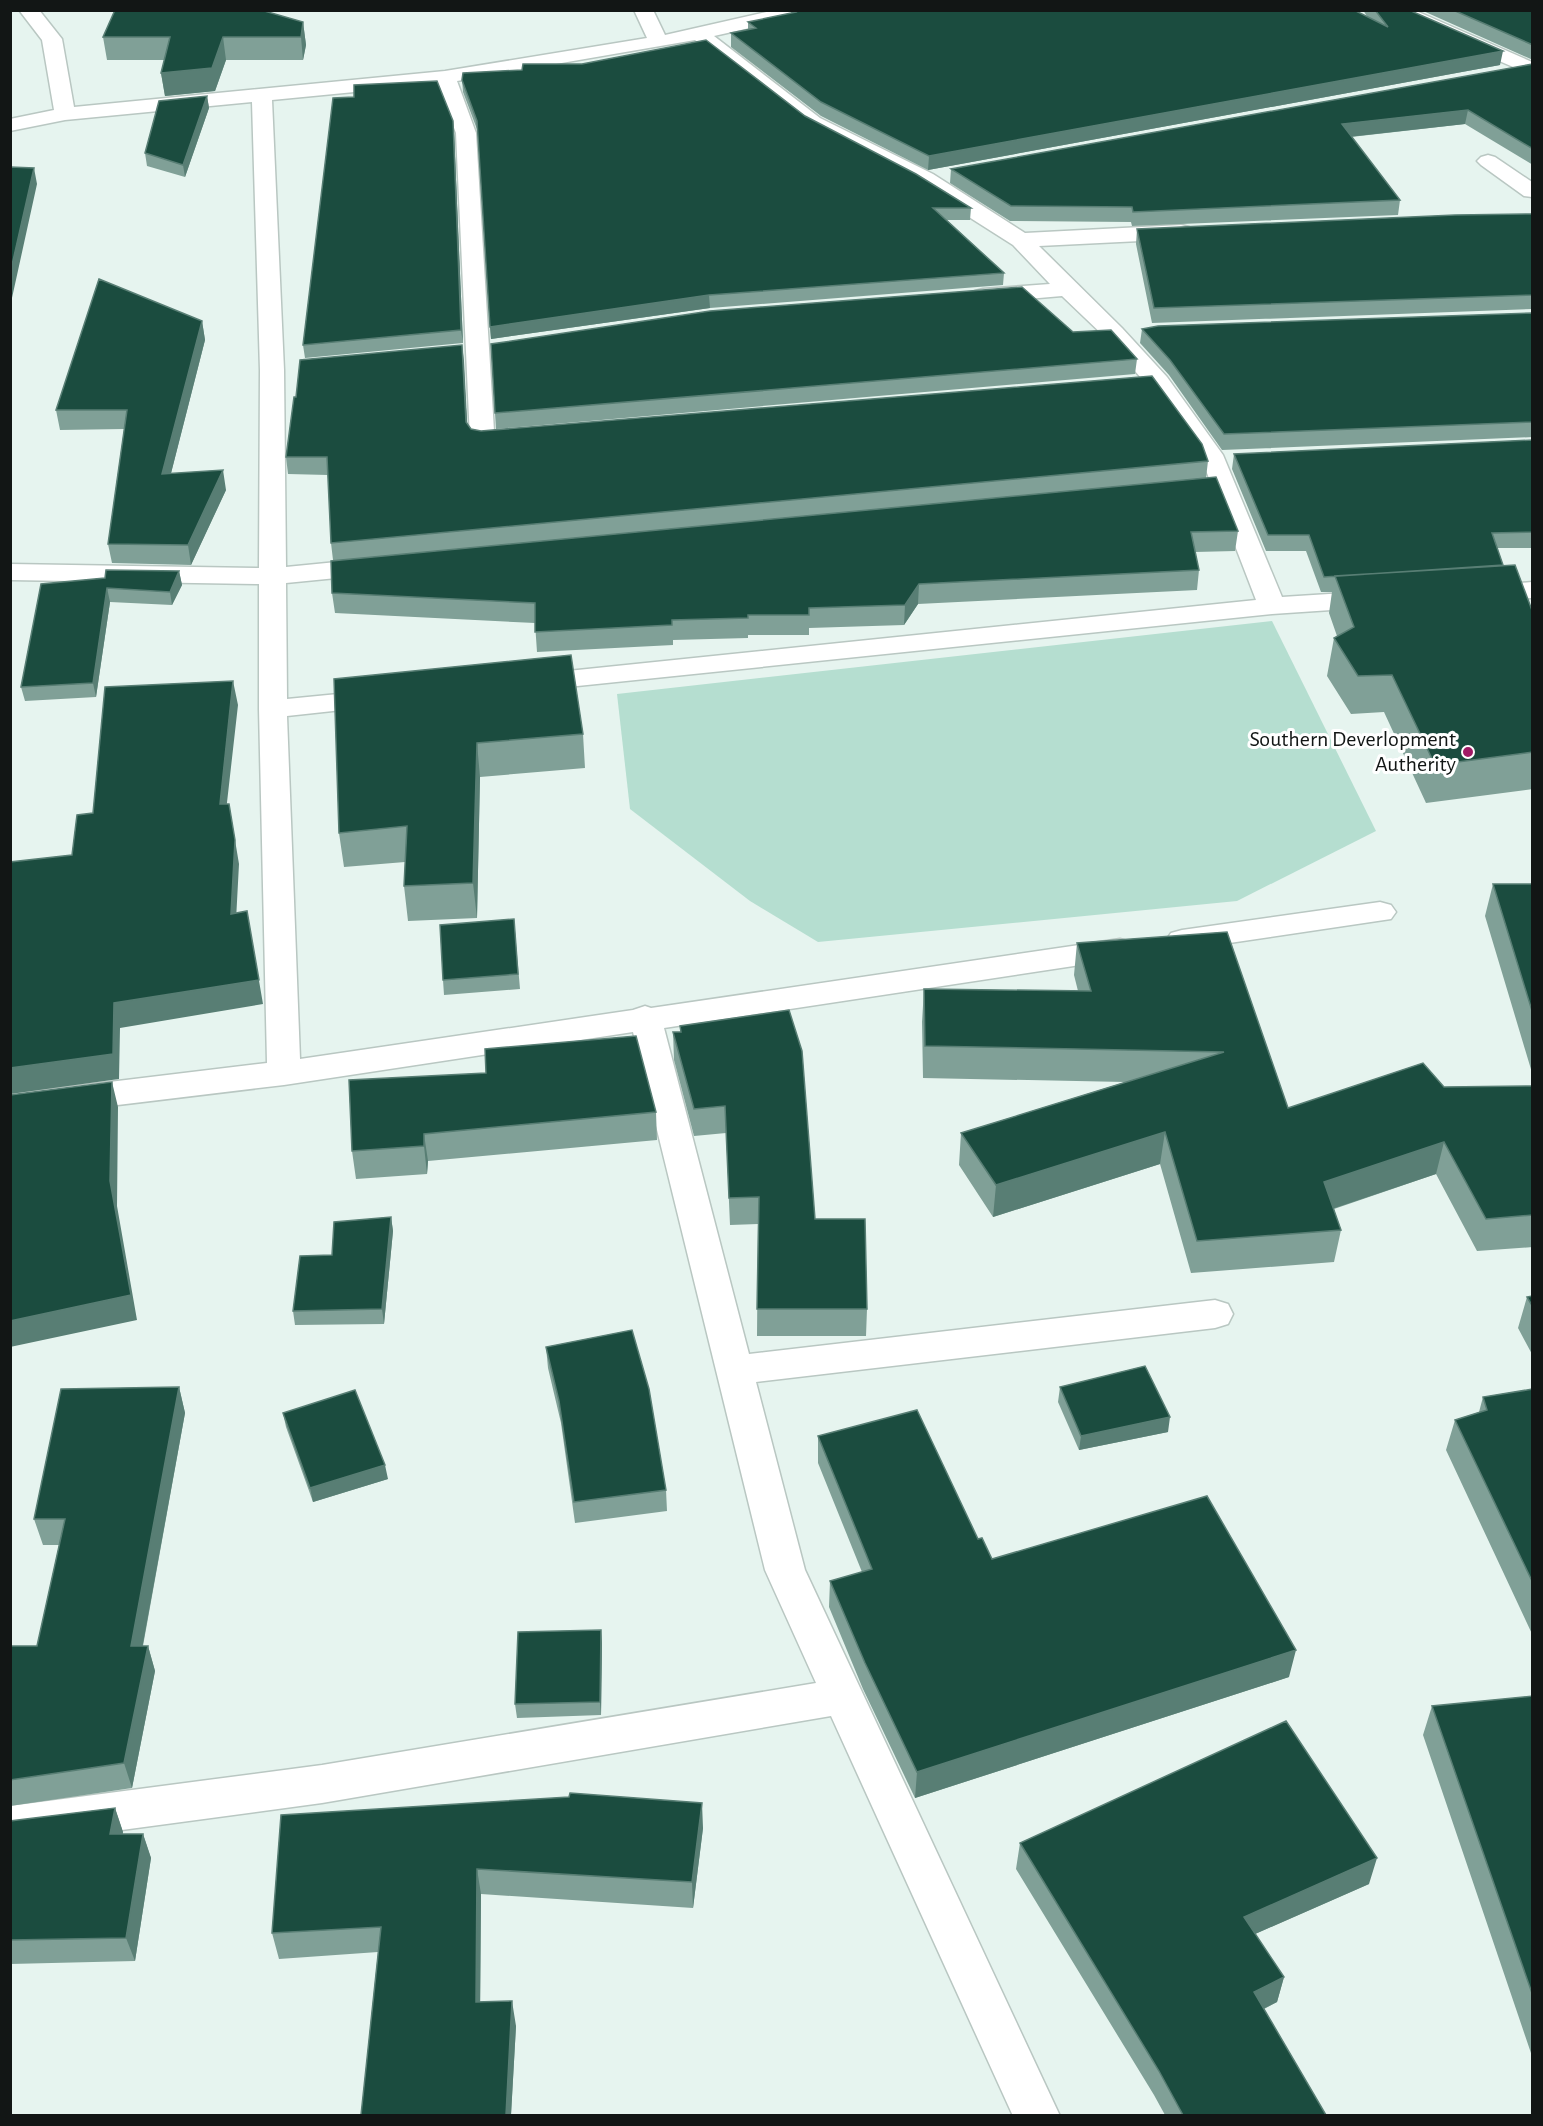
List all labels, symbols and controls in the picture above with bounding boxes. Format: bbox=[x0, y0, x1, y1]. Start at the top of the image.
place label: Southern Deverlopment Autherity bbox=[1249, 728, 1457, 775]
marker: Southern Deverlopment Autherity bbox=[1461, 745, 1475, 759]

